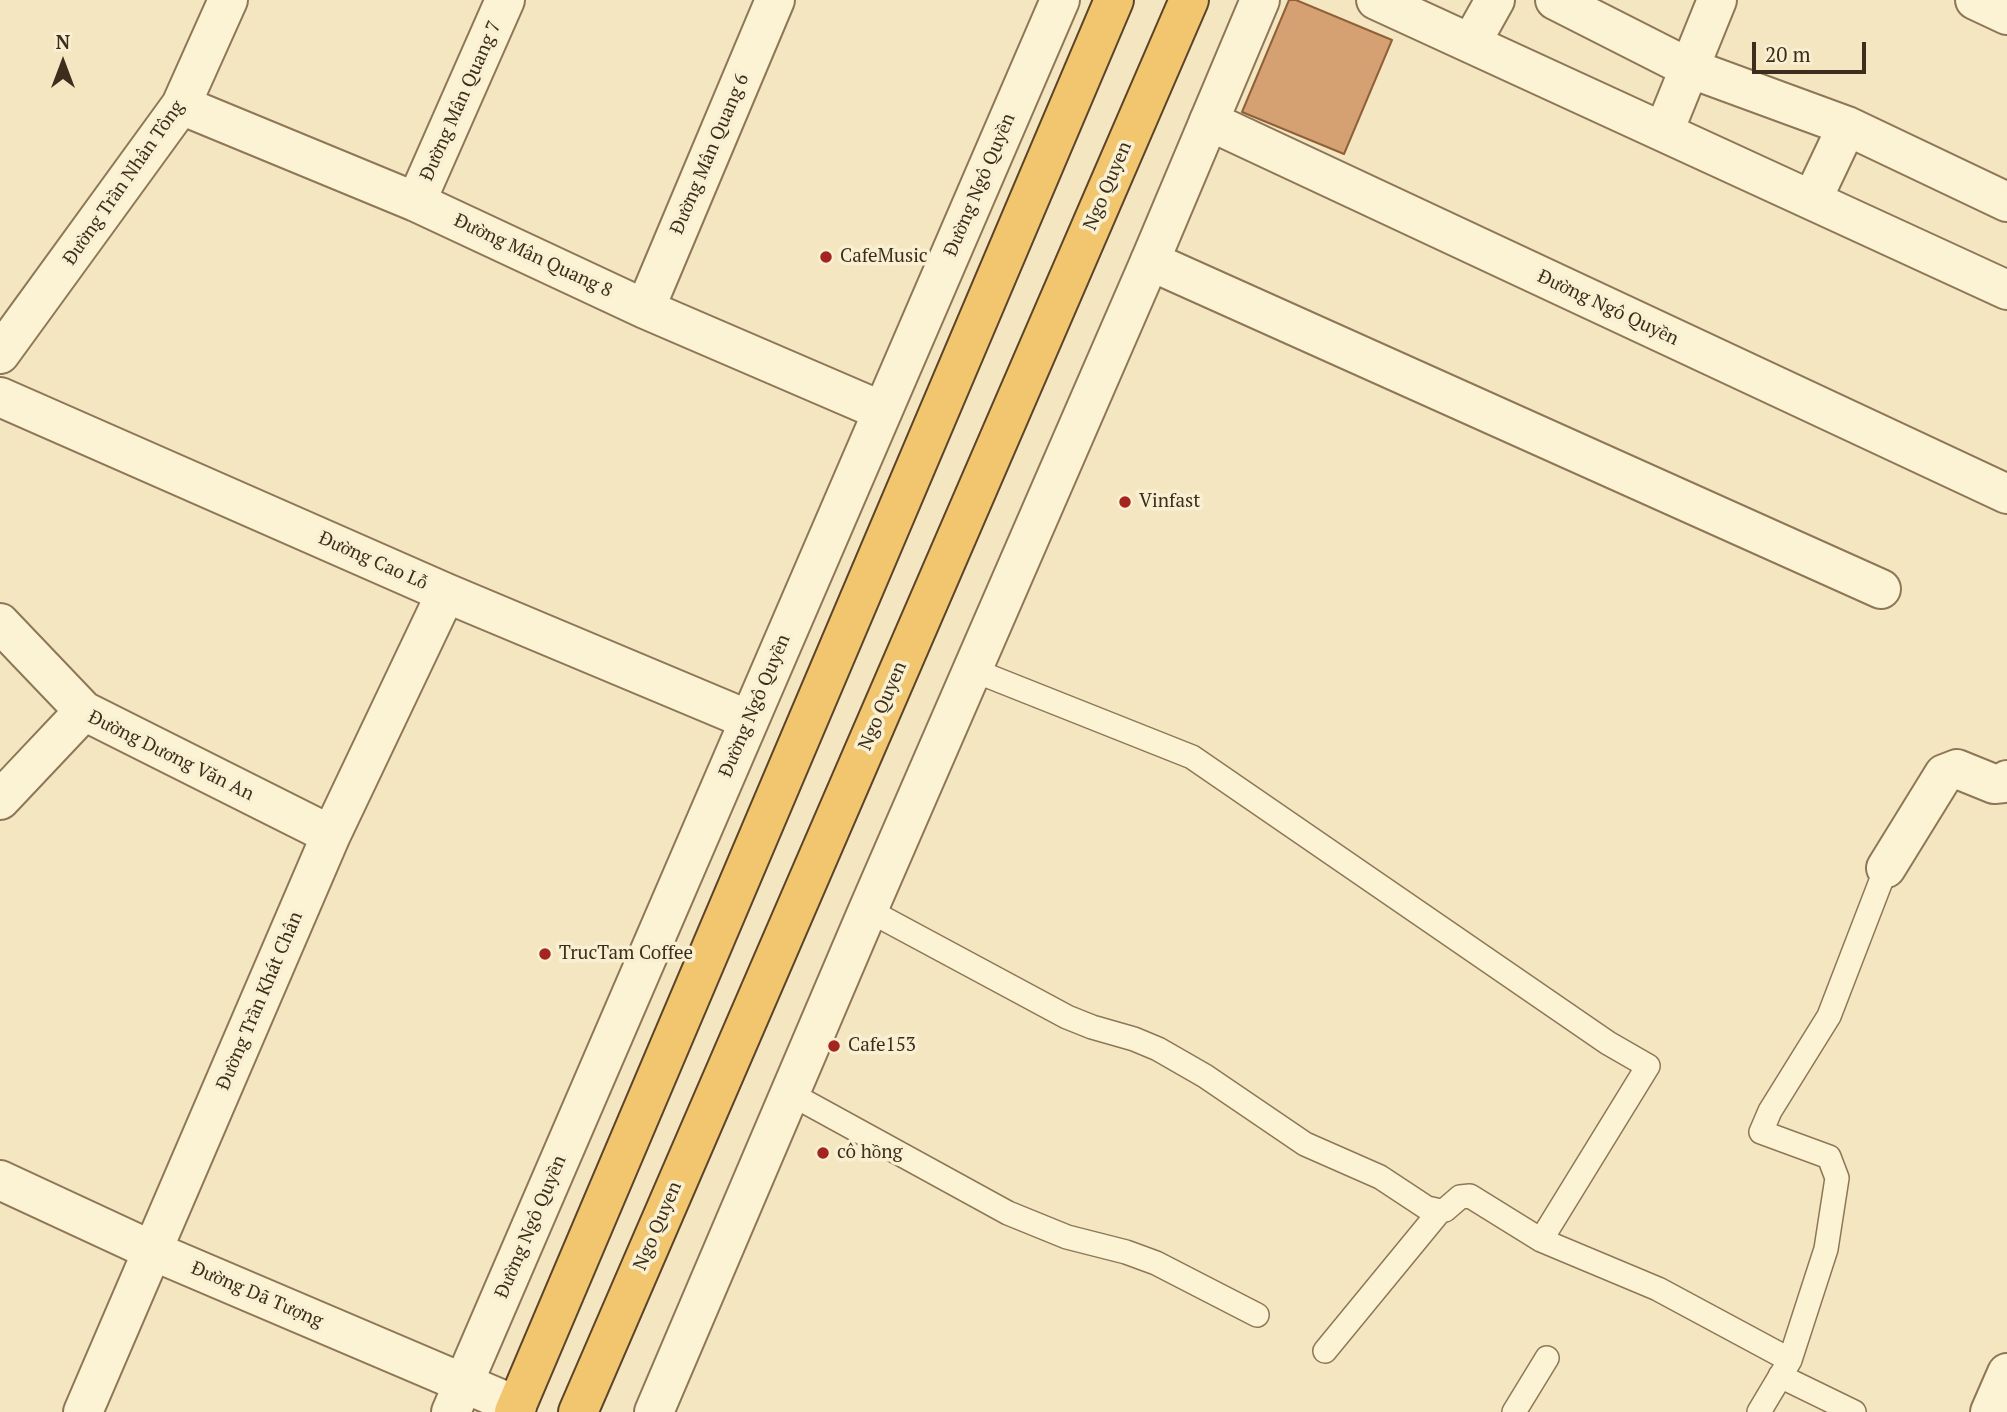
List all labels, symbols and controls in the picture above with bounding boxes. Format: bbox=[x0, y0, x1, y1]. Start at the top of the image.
street label: Đường Mân Quang 7 bbox=[416, 18, 506, 184]
north arrow bbox=[28, 28, 98, 98]
scale bar bbox=[1755, 28, 1869, 72]
text: N bbox=[56, 29, 70, 54]
text: 20 m bbox=[1765, 40, 1811, 68]
street label: Đường Mân Quang 6 bbox=[666, 70, 754, 238]
street label: Đường Trần Nhân Tông bbox=[59, 96, 189, 270]
street label: Đường Ngô Quyền bbox=[940, 110, 1020, 260]
street label: Ngo Quyen bbox=[1079, 138, 1137, 234]
street label: Đường Mân Quang 8 bbox=[450, 209, 616, 303]
place label: CafeMusic bbox=[840, 246, 928, 268]
marker: CafeMusic bbox=[818, 249, 834, 265]
street label: Đường Ngô Quyền bbox=[1534, 265, 1682, 351]
place label: Vinfast bbox=[1139, 491, 1200, 513]
marker: Vinfast bbox=[1117, 494, 1133, 510]
street label: Đường Cao Lỗ bbox=[315, 527, 431, 595]
street label: Đường Ngô Quyền bbox=[715, 631, 795, 781]
street label: Ngo Quyen bbox=[854, 658, 912, 754]
street label: Đường Dương Văn An bbox=[84, 706, 258, 806]
street label: Đường Trần Khát Chân bbox=[212, 908, 308, 1094]
place label: TrucTam Coffee bbox=[559, 943, 693, 965]
marker: TrucTam Coffee bbox=[537, 946, 553, 962]
place label: Cafe153 bbox=[848, 1035, 916, 1057]
marker: Cafe153 bbox=[826, 1038, 842, 1054]
place label: cô hồng bbox=[837, 1142, 903, 1164]
marker: cô hồng bbox=[815, 1145, 831, 1161]
street label: Đường Ngô Quyền bbox=[491, 1152, 571, 1302]
street label: Ngo Quyen bbox=[629, 1178, 687, 1274]
street label: Đường Dã Tượng bbox=[188, 1257, 326, 1333]

